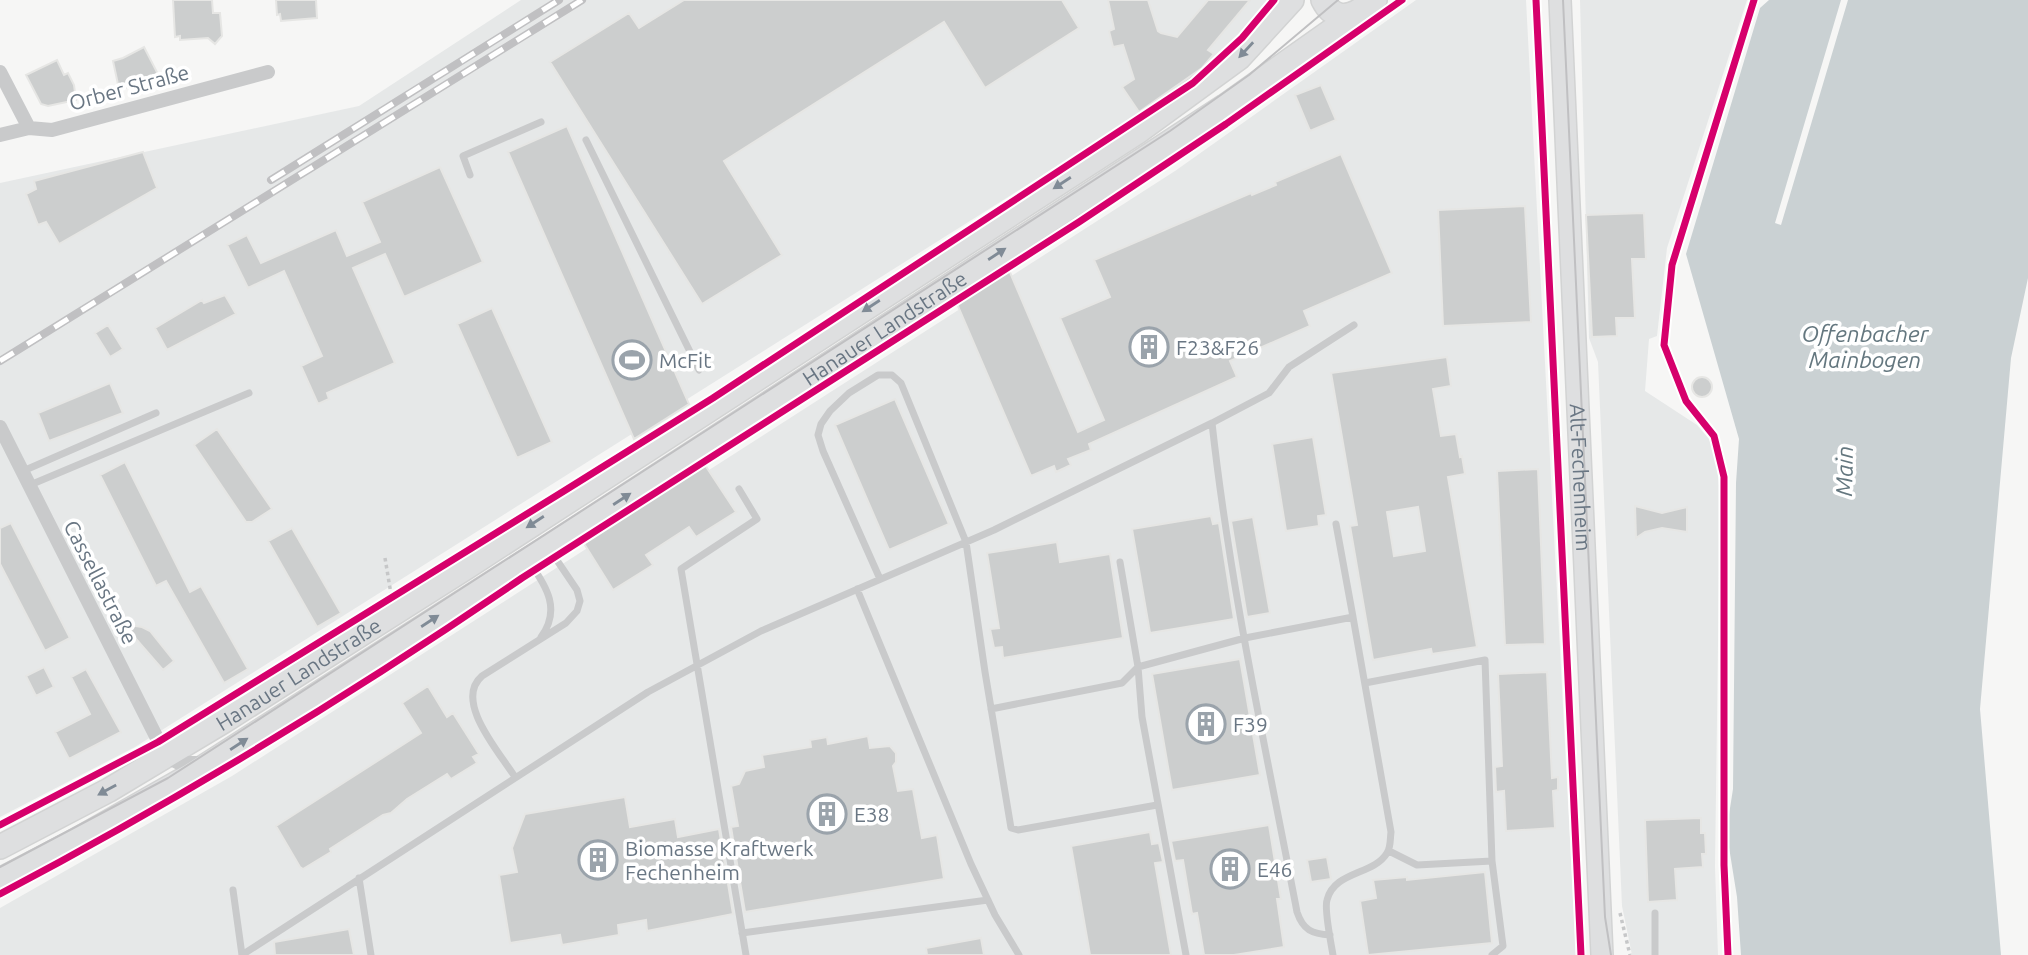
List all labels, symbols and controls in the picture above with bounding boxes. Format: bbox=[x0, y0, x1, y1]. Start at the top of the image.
one-way arrow bbox=[1239, 41, 1255, 58]
street label: Orber Straße bbox=[66, 59, 192, 115]
one-way arrow bbox=[1052, 176, 1071, 189]
one-way arrow bbox=[988, 248, 1007, 261]
street label: Hanauer Landstraße bbox=[798, 266, 971, 390]
one-way arrow bbox=[861, 299, 880, 312]
water label: Offenbacher Mainbogen bbox=[1802, 321, 1930, 372]
building icon: F23&F26 bbox=[1128, 326, 1170, 368]
place label: F23&F26 bbox=[1176, 335, 1259, 359]
sports icon: McFit bbox=[611, 339, 653, 381]
place label: McFit bbox=[659, 348, 711, 372]
street label: Alt-Fechenheim bbox=[1566, 403, 1596, 552]
water label: Main bbox=[1831, 446, 1857, 496]
one-way arrow bbox=[612, 492, 632, 505]
street label: Cassellastraße bbox=[60, 516, 142, 648]
one-way arrow bbox=[526, 516, 545, 529]
street label: Hanauer Landstraße bbox=[211, 613, 385, 735]
one-way arrow bbox=[421, 615, 440, 628]
building icon: F39 bbox=[1185, 703, 1227, 745]
place label: F39 bbox=[1233, 712, 1268, 736]
one-way arrow bbox=[229, 738, 248, 751]
one-way arrow bbox=[97, 785, 117, 796]
building icon: E38 bbox=[806, 793, 848, 835]
place label: E38 bbox=[854, 802, 889, 826]
place label: Biomasse Kraftwerk Fechenheim bbox=[625, 836, 814, 884]
building icon: Biomasse Kraftwerk Fechenheim bbox=[577, 839, 619, 881]
building icon: E46 bbox=[1209, 848, 1251, 890]
place label: E46 bbox=[1257, 857, 1292, 881]

